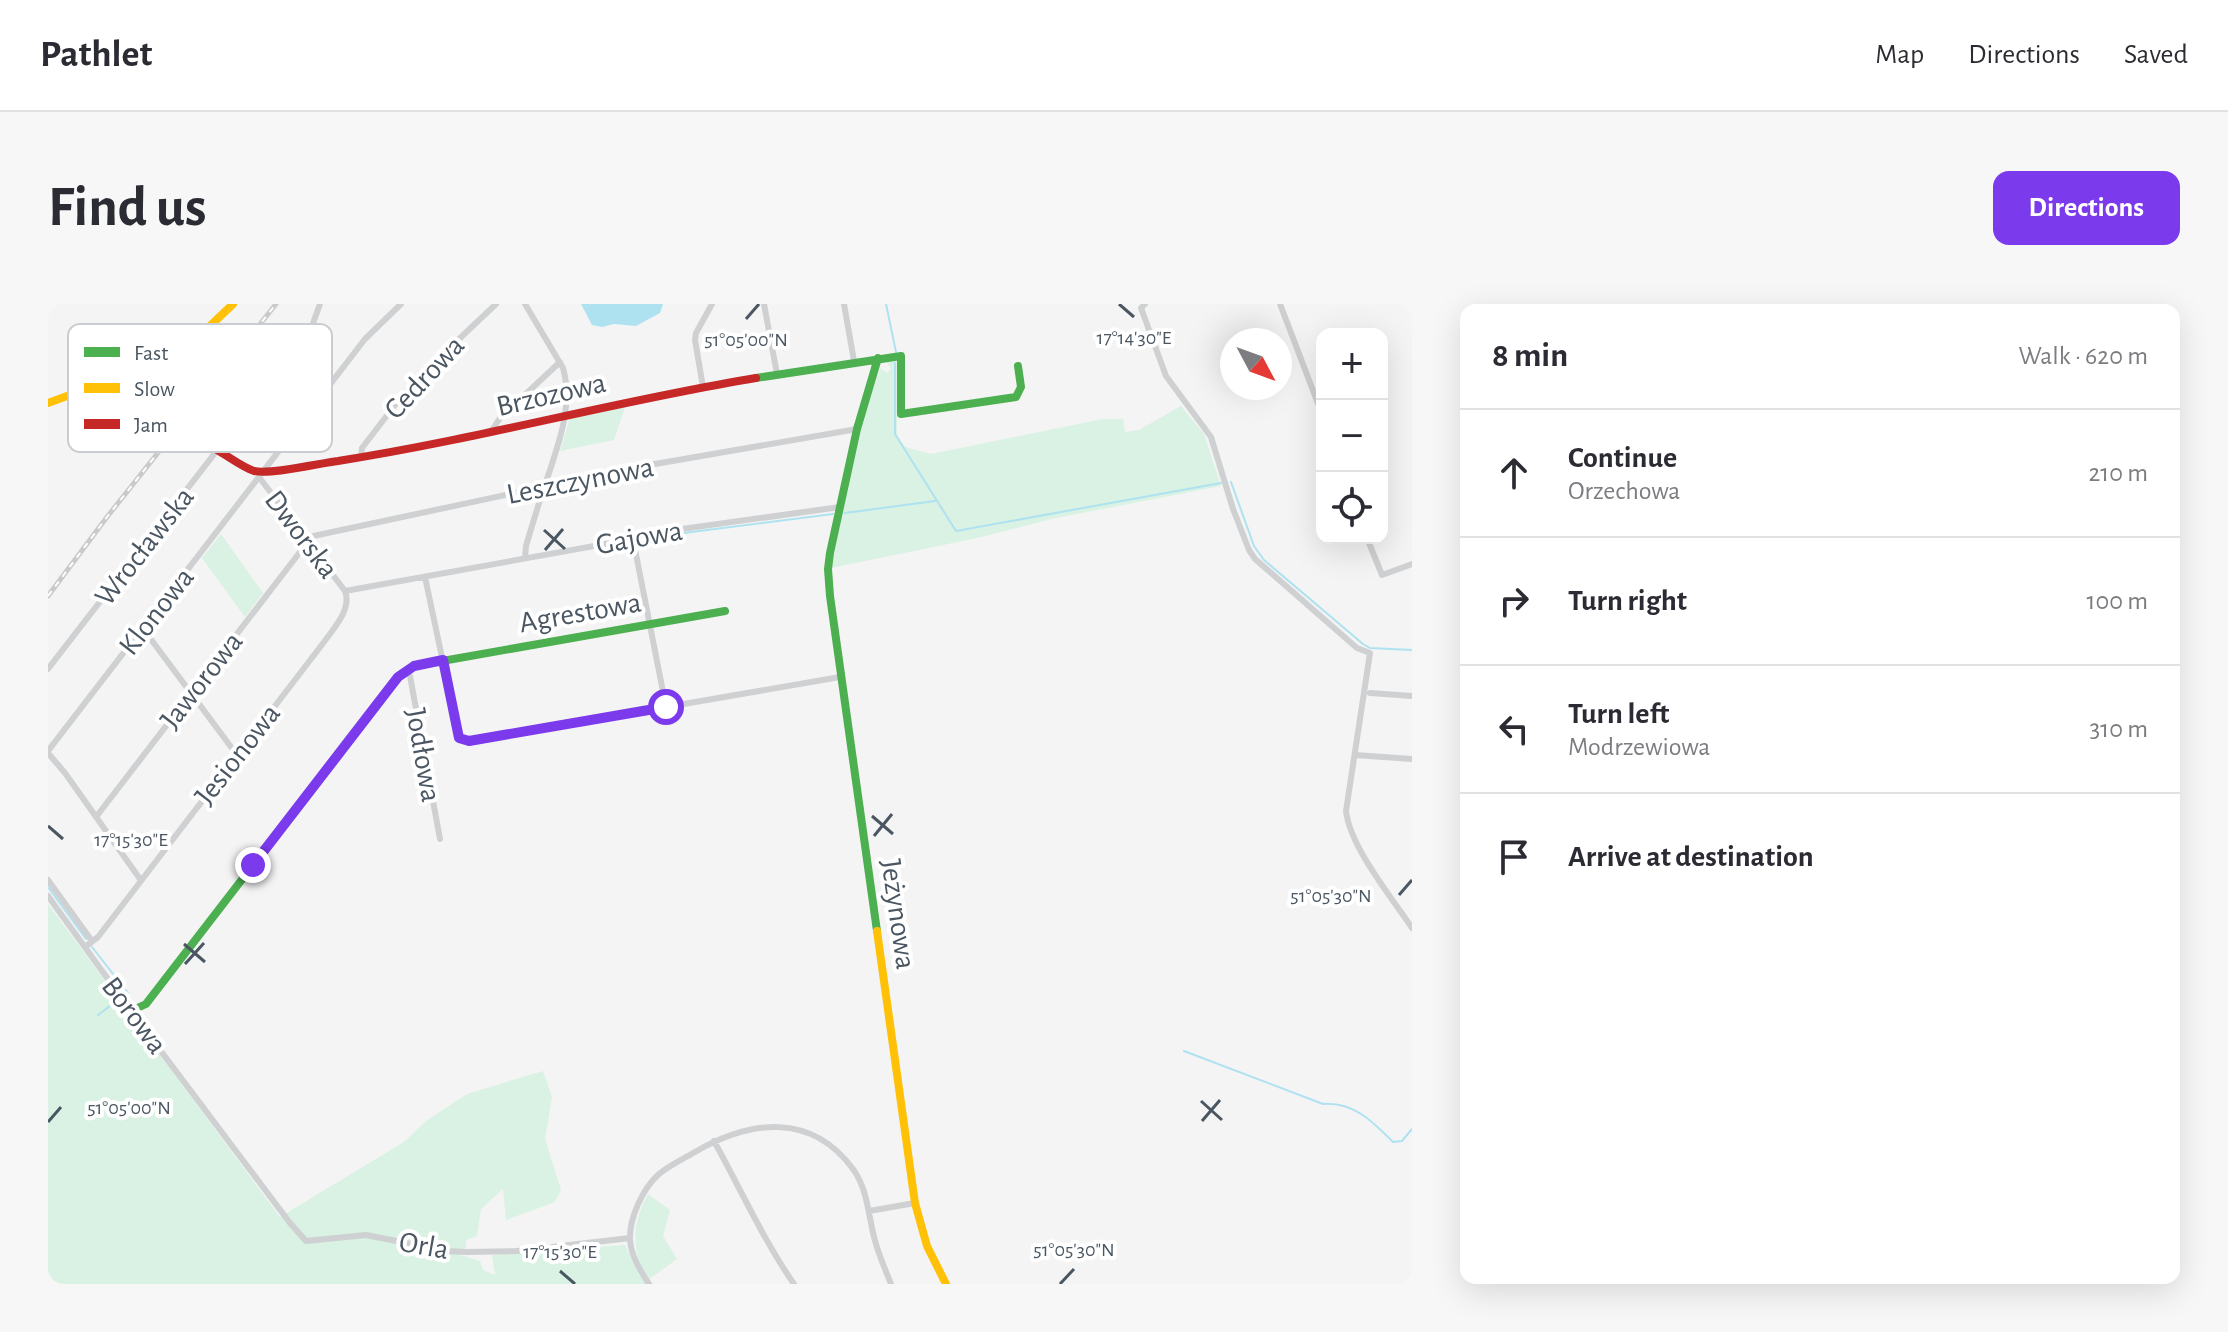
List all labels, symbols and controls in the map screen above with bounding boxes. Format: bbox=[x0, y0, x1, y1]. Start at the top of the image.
text: Pathlet bbox=[40, 36, 152, 74]
text: Map bbox=[1875, 41, 1924, 69]
text: Directions bbox=[1968, 41, 2080, 69]
text: Saved bbox=[2124, 41, 2188, 69]
button: Directions bbox=[1993, 171, 2180, 245]
text: Find us bbox=[48, 180, 206, 236]
legend bbox=[68, 324, 332, 452]
text: 17°14'30"E bbox=[1097, 328, 1172, 348]
north arrow bbox=[1220, 328, 1292, 400]
map controls bbox=[1316, 328, 1388, 544]
button: + bbox=[1316, 328, 1388, 400]
street label: Cedrowa bbox=[379, 330, 470, 425]
text: 51°05'00"N bbox=[704, 330, 788, 350]
text: 8 min bbox=[1492, 339, 1568, 373]
text: Fast bbox=[134, 342, 168, 364]
text: Walk · 620 m bbox=[2018, 343, 2148, 369]
street label: Brzozowa bbox=[493, 368, 609, 422]
text: Slow bbox=[134, 378, 175, 400]
button: − bbox=[1316, 400, 1388, 472]
text: Jam bbox=[134, 414, 168, 436]
text: Continue bbox=[1568, 443, 1677, 473]
icon: ahead bbox=[1492, 451, 1536, 495]
street label: Leszczynowa bbox=[504, 452, 656, 510]
text: 210 m bbox=[2088, 460, 2148, 486]
button: locate bbox=[1316, 472, 1388, 544]
text: Orzechowa bbox=[1568, 478, 1680, 504]
street label: Wrocławska bbox=[90, 482, 200, 611]
street label: Dworska bbox=[259, 485, 344, 584]
street label: Gajowa bbox=[594, 516, 685, 560]
street label: Klonowa bbox=[114, 562, 200, 661]
icon: right bbox=[1492, 579, 1536, 623]
text: Turn right bbox=[1568, 586, 1687, 616]
street label: Agrestowa bbox=[517, 587, 644, 638]
text: 100 m bbox=[2087, 588, 2148, 614]
street label: Jaworowa bbox=[155, 626, 249, 735]
route start bbox=[648, 689, 684, 725]
street label: Jesionowa bbox=[189, 699, 286, 811]
text: Turn left bbox=[1568, 699, 1669, 729]
street label: Jodłowa bbox=[400, 706, 446, 804]
icon: left bbox=[1492, 707, 1536, 751]
text: 310 m bbox=[2090, 716, 2148, 742]
text: Modrzewiowa bbox=[1568, 734, 1710, 760]
text: 17°15'30"E bbox=[94, 830, 168, 850]
icon: arrive bbox=[1492, 835, 1536, 879]
text: Arrive at destination bbox=[1568, 842, 1814, 872]
route end bbox=[235, 847, 271, 883]
street label: Jeżynowa bbox=[875, 857, 921, 971]
text: 51°05'30"N bbox=[1290, 886, 1372, 906]
street label: Borowa bbox=[96, 972, 173, 1060]
text: 51°05'00"N bbox=[87, 1098, 171, 1118]
street label: Orla bbox=[397, 1227, 451, 1265]
text: 51°05'30"N bbox=[1033, 1240, 1115, 1260]
text: 17°15'30"E bbox=[523, 1242, 597, 1262]

